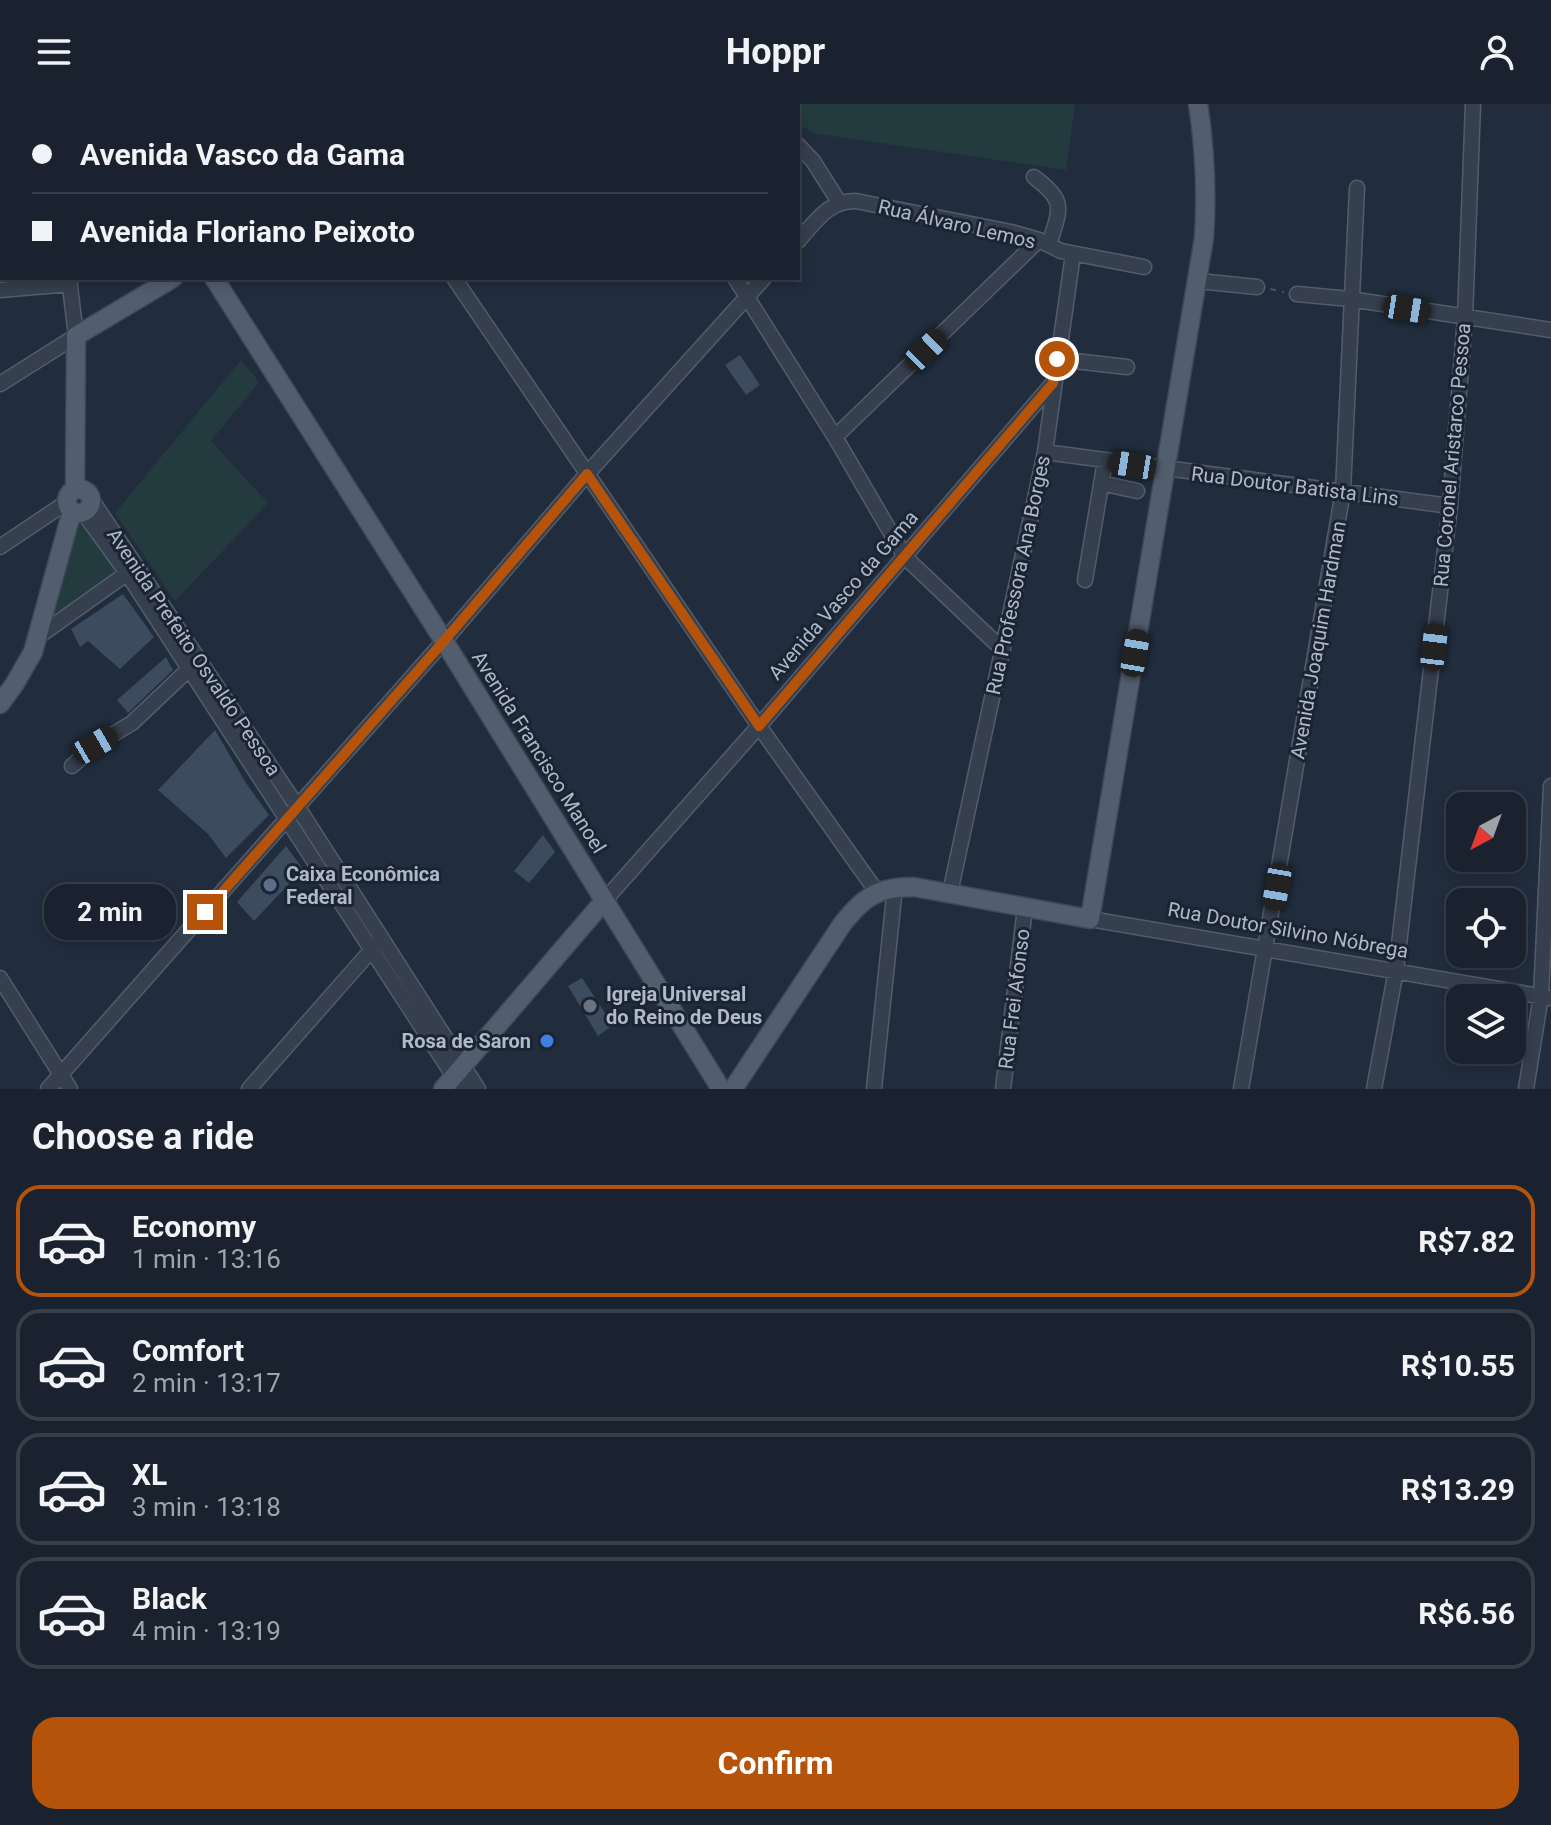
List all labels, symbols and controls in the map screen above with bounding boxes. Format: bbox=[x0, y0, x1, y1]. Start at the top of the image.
icon: menu bbox=[32, 30, 76, 74]
icon: person bbox=[1475, 30, 1519, 74]
text: Hoppr bbox=[726, 31, 825, 73]
text: Avenida Vasco da Gama bbox=[80, 137, 405, 172]
street label: Rua Álvaro Lemos bbox=[876, 194, 1038, 254]
text: Avenida Floriano Peixoto bbox=[80, 214, 415, 249]
car bbox=[1381, 293, 1433, 325]
street label: Rua Coronel Aristarco Pessoa bbox=[1428, 322, 1476, 588]
car bbox=[900, 325, 952, 375]
route start bbox=[1039, 341, 1075, 377]
car bbox=[1106, 449, 1158, 481]
street label: Rua Professora Ana Borges bbox=[981, 453, 1055, 697]
street label: Rua Doutor Batista Lins bbox=[1190, 461, 1400, 511]
street label: Avenida Vasco da Gama bbox=[763, 506, 923, 684]
street label: Avenida Joaquim Hardman bbox=[1285, 519, 1351, 761]
street label: Avenida Prefeito Osvaldo Pessoa bbox=[102, 524, 286, 780]
car bbox=[1419, 622, 1449, 672]
car bbox=[1119, 627, 1151, 679]
street label: Avenida Francisco Manoel bbox=[467, 647, 611, 857]
car bbox=[68, 723, 122, 767]
north arrow bbox=[1446, 792, 1526, 872]
map controls bbox=[1446, 792, 1526, 1064]
car bbox=[1261, 861, 1293, 913]
place label: Caixa Econômica Federal bbox=[286, 862, 440, 909]
marker: Caixa Econômica Federal bbox=[261, 876, 279, 894]
callout: 2 min bbox=[45, 884, 177, 940]
button: locate bbox=[1446, 888, 1526, 968]
route end bbox=[187, 894, 223, 930]
text: 2 min bbox=[77, 897, 143, 927]
street label: Rua Doutor Silvino Nóbrega bbox=[1166, 897, 1410, 963]
street label: Rua Frei Afonso bbox=[993, 927, 1035, 1071]
place label: Igreja Universal do Reino de Deus bbox=[606, 982, 762, 1029]
button: layers bbox=[1446, 984, 1526, 1064]
marker: Igreja Universal do Reino de Deus bbox=[581, 997, 599, 1015]
place label: Rosa de Saron bbox=[401, 1029, 531, 1053]
marker: Rosa de Saron bbox=[538, 1032, 556, 1050]
text: Choose a ride bbox=[32, 1116, 254, 1158]
icon: car bbox=[36, 1205, 108, 1277]
text: Economy bbox=[132, 1209, 256, 1244]
text: R$7.82 bbox=[1418, 1224, 1515, 1259]
text: 1 min · 13:16 bbox=[132, 1244, 281, 1274]
icon: car bbox=[36, 1329, 108, 1401]
text: Comfort bbox=[132, 1333, 244, 1368]
text: R$10.55 bbox=[1401, 1348, 1515, 1383]
text: 2 min · 13:17 bbox=[132, 1368, 281, 1398]
icon: car bbox=[36, 1453, 108, 1525]
text: XL bbox=[132, 1457, 167, 1492]
text: R$13.29 bbox=[1401, 1472, 1515, 1507]
text: 3 min · 13:18 bbox=[132, 1492, 281, 1522]
icon: car bbox=[36, 1577, 108, 1649]
text: Black bbox=[132, 1581, 207, 1616]
text: R$6.56 bbox=[1418, 1596, 1515, 1631]
text: 4 min · 13:19 bbox=[132, 1616, 281, 1646]
button: Confirm bbox=[32, 1717, 1519, 1809]

